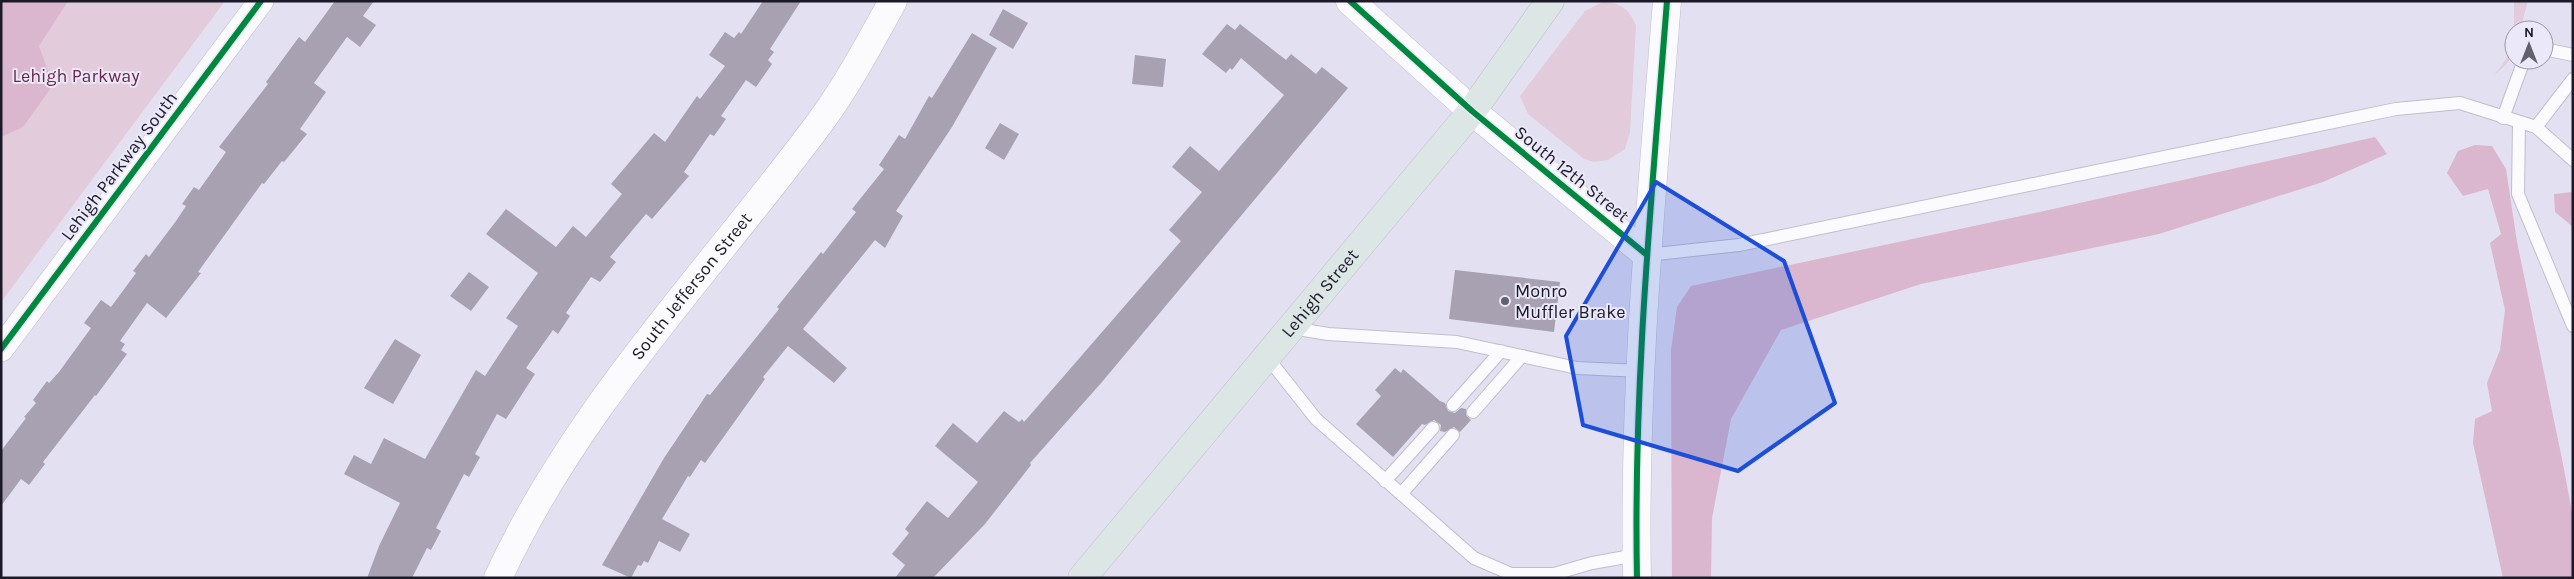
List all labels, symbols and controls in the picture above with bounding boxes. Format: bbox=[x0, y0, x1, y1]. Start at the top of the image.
north arrow bbox=[2504, 20, 2554, 70]
text: N bbox=[2524, 24, 2534, 41]
park label: Lehigh Parkway bbox=[12, 65, 140, 87]
street label: Lehigh Parkway South bbox=[56, 87, 182, 245]
street label: South 12th Street bbox=[1510, 121, 1634, 227]
street label: South Jefferson Street bbox=[626, 208, 757, 364]
street label: Lehigh Street bbox=[1277, 244, 1363, 342]
place label: Monro Muffler Brake bbox=[1515, 280, 1626, 323]
marker: Monro Muffler Brake bbox=[1499, 295, 1511, 307]

